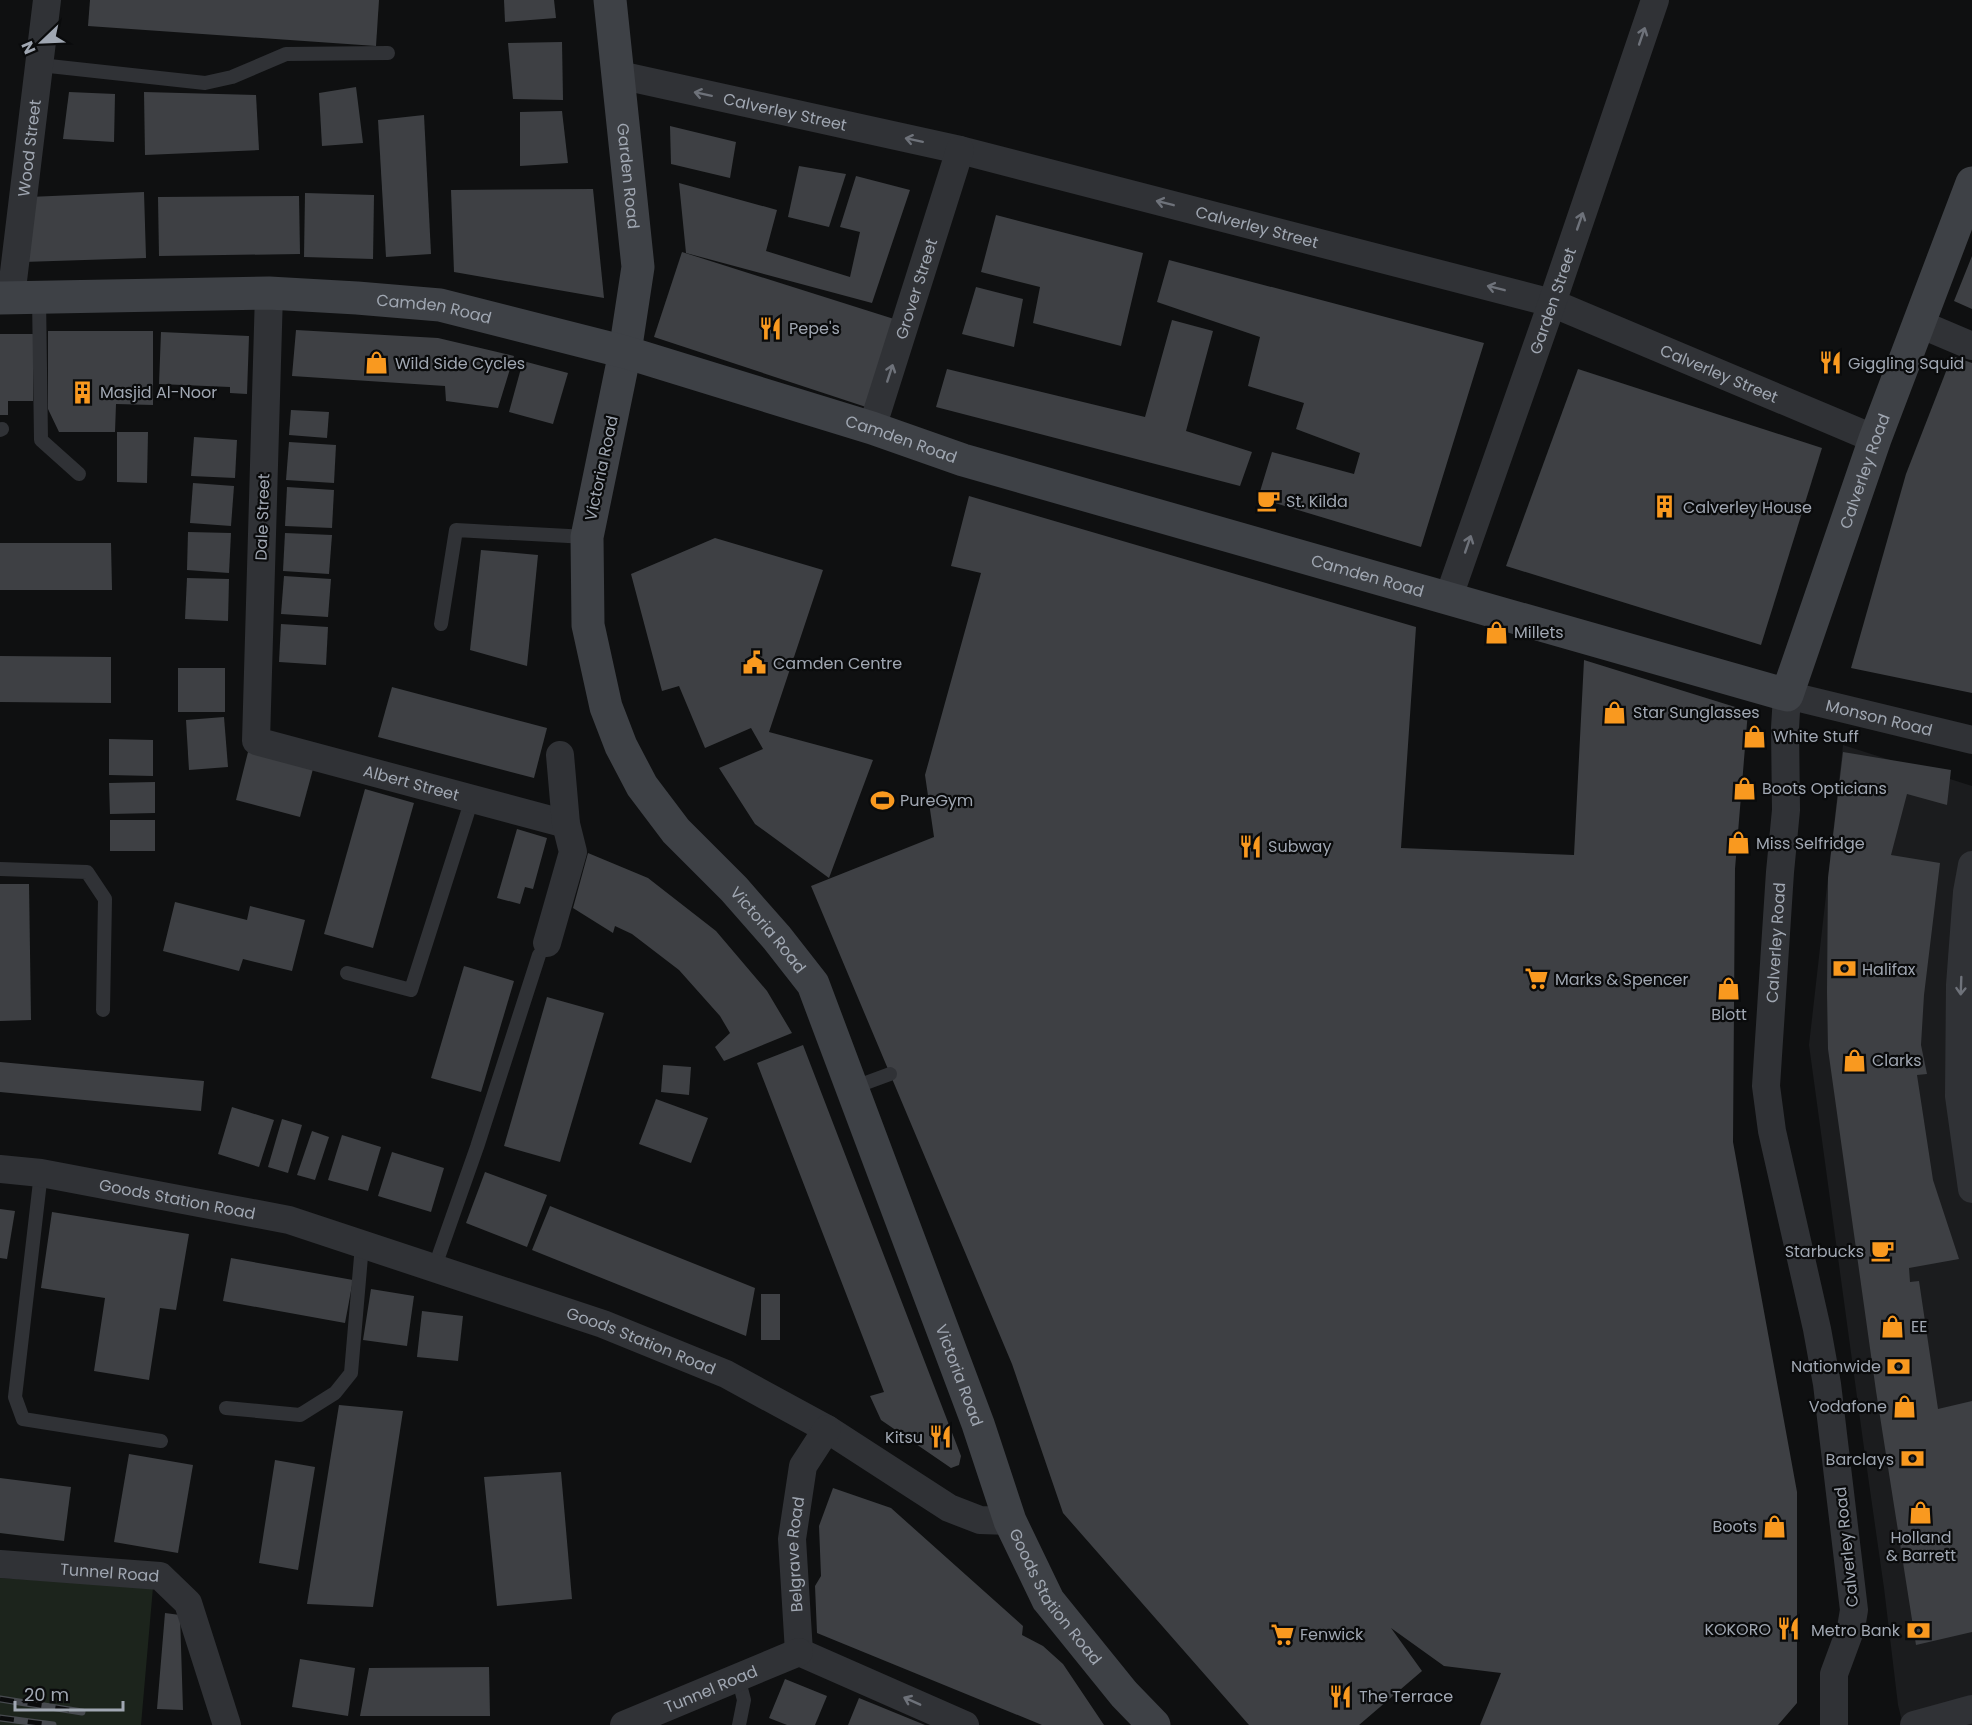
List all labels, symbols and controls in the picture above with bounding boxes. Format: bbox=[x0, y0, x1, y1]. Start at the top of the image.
north arrow bbox=[12, 12, 72, 72]
one-way arrow bbox=[1638, 27, 1649, 46]
text: N bbox=[16, 38, 42, 58]
street label: Calverley Street bbox=[721, 87, 849, 137]
one-way arrow bbox=[694, 88, 714, 99]
street label: Wood Street bbox=[12, 98, 47, 198]
street label: Garden Road bbox=[611, 122, 645, 230]
one-way arrow bbox=[905, 134, 924, 146]
one-way arrow bbox=[1155, 197, 1174, 209]
street label: Calverley Street bbox=[1193, 200, 1321, 254]
one-way arrow bbox=[1576, 212, 1587, 231]
street label: Grover Street bbox=[890, 235, 943, 342]
street label: Garden Street bbox=[1524, 244, 1582, 357]
one-way arrow bbox=[1487, 282, 1506, 294]
street label: Camden Road bbox=[375, 289, 494, 330]
restaurant icon: Pepe's bbox=[758, 315, 784, 341]
place label: Pepe's bbox=[789, 317, 840, 340]
street label: Calverley Street bbox=[1656, 339, 1782, 409]
shop icon: Wild Side Cycles bbox=[364, 350, 390, 376]
restaurant icon: Giggling Squid bbox=[1817, 350, 1843, 376]
place label: Wild Side Cycles bbox=[395, 352, 525, 375]
place label: Giggling Squid bbox=[1848, 352, 1964, 375]
one-way arrow bbox=[885, 364, 896, 383]
building icon: Masjid Al-Noor bbox=[69, 379, 95, 405]
place label: Masjid Al-Noor bbox=[100, 381, 217, 404]
street label: Camden Road bbox=[843, 410, 960, 469]
street label: Calverley Road bbox=[1834, 410, 1896, 532]
street label: Victoria Road bbox=[579, 413, 624, 523]
street label: Dale Street bbox=[249, 473, 276, 561]
cafe icon: St. Kilda bbox=[1255, 488, 1281, 514]
place label: St. Kilda bbox=[1286, 490, 1348, 513]
building icon: Calverley House bbox=[1652, 494, 1678, 520]
place label: Calverley House bbox=[1683, 496, 1812, 519]
one-way arrow bbox=[1463, 535, 1474, 554]
street label: Camden Road bbox=[1308, 549, 1427, 603]
shop icon: Millets bbox=[1483, 619, 1509, 645]
place label: Millets bbox=[1514, 621, 1564, 644]
public building icon: Camden Centre bbox=[742, 650, 768, 676]
place label: Camden Centre bbox=[773, 652, 902, 675]
street label: Monson Road bbox=[1823, 694, 1935, 742]
shop icon: Star Sunglasses bbox=[1602, 699, 1628, 725]
place label: Star Sunglasses bbox=[1633, 701, 1760, 724]
shop icon: White Stuff bbox=[1742, 723, 1768, 749]
place label: White Stuff bbox=[1773, 725, 1859, 748]
street label: Albert Street bbox=[361, 759, 462, 807]
shop icon: Boots Opticians bbox=[1731, 775, 1757, 801]
place label: Boots Opticians bbox=[1762, 777, 1887, 800]
sports icon: PureGym bbox=[869, 787, 895, 813]
place label: PureGym bbox=[900, 789, 973, 812]
shop icon: Miss Selfridge bbox=[1725, 830, 1751, 856]
place label: Miss Selfridge bbox=[1756, 832, 1865, 855]
restaurant icon: Subway bbox=[1237, 833, 1263, 859]
place label: Subway bbox=[1268, 835, 1331, 858]
street label: Victoria Road bbox=[725, 882, 811, 978]
street label: Calverley Road bbox=[1760, 882, 1791, 1004]
bank icon: Halifax bbox=[1831, 956, 1857, 982]
place label: Halifax bbox=[1862, 958, 1916, 981]
supermarket icon: Marks & Spencer bbox=[1524, 966, 1550, 992]
place label: Marks & Spencer bbox=[1555, 968, 1689, 991]
one-way arrow bbox=[1955, 975, 1966, 995]
shop icon: Blott bbox=[1716, 976, 1742, 1002]
place label: Blott bbox=[1711, 1003, 1747, 1026]
shop icon: Clarks bbox=[1841, 1047, 1867, 1073]
place label: Clarks bbox=[1872, 1049, 1922, 1072]
street label: Goods Station Road bbox=[97, 1173, 257, 1225]
cafe icon: Starbucks bbox=[1869, 1238, 1895, 1264]
place label: Starbucks bbox=[1785, 1240, 1864, 1263]
street label: Goods Station Road bbox=[563, 1302, 719, 1381]
shop icon: EE bbox=[1880, 1313, 1906, 1339]
place label: EE bbox=[1911, 1315, 1927, 1338]
street label: Victoria Road bbox=[930, 1321, 989, 1430]
bank icon: Nationwide bbox=[1886, 1353, 1912, 1379]
place label: Nationwide bbox=[1791, 1355, 1881, 1378]
shop icon: Vodafone bbox=[1892, 1393, 1918, 1419]
place label: Vodafone bbox=[1809, 1395, 1887, 1418]
restaurant icon: Kitsu bbox=[928, 1424, 954, 1450]
place label: Kitsu bbox=[885, 1426, 923, 1449]
bank icon: Barclays bbox=[1899, 1446, 1925, 1472]
place label: Barclays bbox=[1826, 1448, 1894, 1471]
street label: Calverley Road bbox=[1829, 1486, 1864, 1608]
street label: Belgrave Road bbox=[781, 1495, 810, 1613]
shop icon: Holland & Barrett bbox=[1908, 1499, 1934, 1525]
shop icon: Boots bbox=[1762, 1513, 1788, 1539]
place label: Boots bbox=[1713, 1515, 1757, 1538]
street label: Goods Station Road bbox=[1003, 1525, 1107, 1670]
place label: Holland & Barrett bbox=[1886, 1526, 1956, 1567]
street label: Tunnel Road bbox=[59, 1558, 160, 1588]
restaurant icon: KOKORO bbox=[1776, 1616, 1802, 1642]
bank icon: Metro Bank bbox=[1905, 1617, 1931, 1643]
place label: KOKORO bbox=[1704, 1618, 1771, 1641]
place label: Metro Bank bbox=[1811, 1619, 1901, 1642]
supermarket icon: Fenwick bbox=[1269, 1621, 1295, 1647]
place label: Fenwick bbox=[1300, 1623, 1364, 1646]
street label: Tunnel Road bbox=[661, 1660, 761, 1719]
scale bar bbox=[15, 1674, 123, 1712]
text: 20 m bbox=[24, 1682, 69, 1707]
restaurant icon: The Terrace bbox=[1328, 1683, 1354, 1709]
place label: The Terrace bbox=[1359, 1685, 1453, 1708]
one-way arrow bbox=[903, 1695, 921, 1707]

